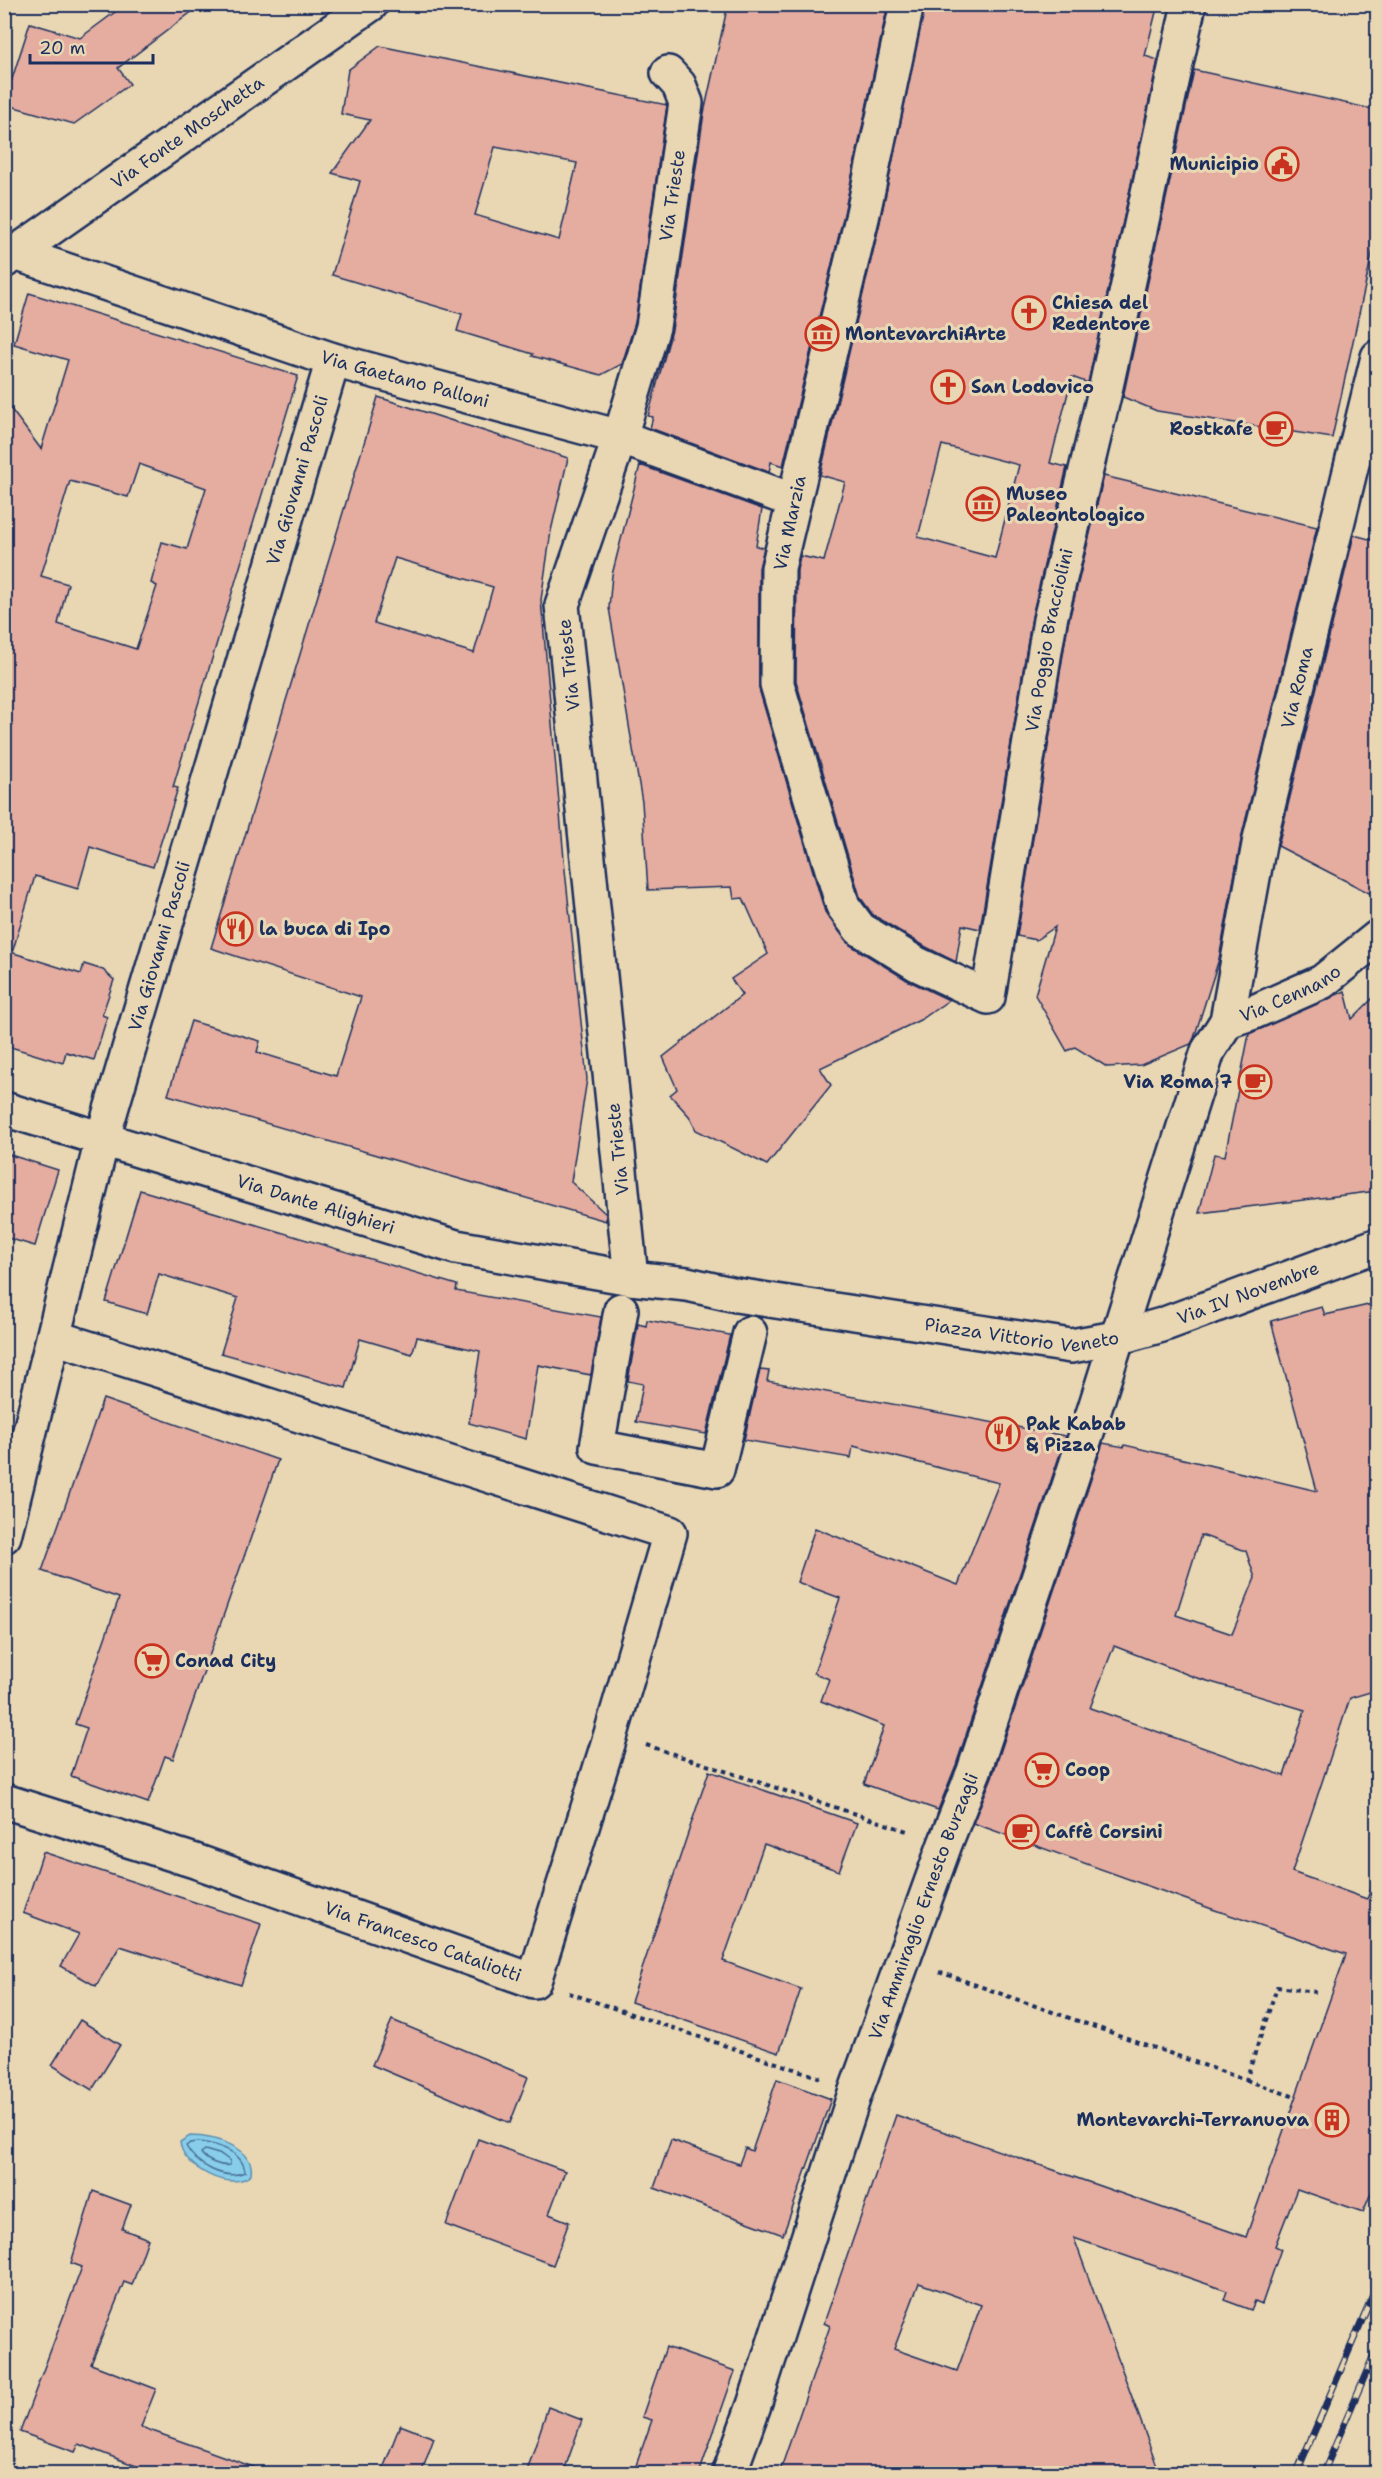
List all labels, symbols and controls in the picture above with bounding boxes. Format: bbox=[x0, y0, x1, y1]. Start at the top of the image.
scale bar bbox=[30, 27, 153, 65]
text: 20 m bbox=[39, 36, 85, 60]
street label: Via Fonte Moschetta bbox=[106, 71, 269, 194]
public building icon: Municipio bbox=[1264, 146, 1300, 182]
street label: Via Trieste bbox=[654, 148, 691, 243]
place label: Municipio bbox=[1169, 152, 1259, 176]
place label: Chiesa del Redentore bbox=[1052, 291, 1150, 336]
church icon: Chiesa del Redentore bbox=[1011, 295, 1047, 331]
museum icon: MontevarchiArte bbox=[804, 316, 840, 352]
place label: MontevarchiArte bbox=[845, 322, 1007, 346]
street label: Via Gaetano Palloni bbox=[317, 345, 492, 413]
church icon: San Lodovico bbox=[930, 369, 966, 405]
place label: San Lodovico bbox=[971, 375, 1094, 399]
street label: Via Giovanni Pascoli bbox=[261, 392, 334, 568]
cafe icon: Rostkafe bbox=[1258, 411, 1294, 447]
place label: Rostkafe bbox=[1169, 417, 1253, 441]
street label: Via Marzia bbox=[768, 473, 812, 573]
place label: Museo Paleontologico bbox=[1006, 482, 1145, 527]
museum icon: Museo Paleontologico bbox=[965, 486, 1001, 522]
street label: Via Poggio Bracciolini bbox=[1020, 546, 1079, 734]
street label: Via Trieste bbox=[552, 618, 586, 712]
street label: Via Roma bbox=[1275, 644, 1319, 731]
street label: Via Giovanni Pascoli bbox=[123, 858, 196, 1034]
restaurant icon: la buca di Ipo bbox=[218, 911, 254, 947]
place label: la buca di Ipo bbox=[259, 917, 390, 941]
street label: Via Cennano bbox=[1236, 959, 1346, 1028]
cafe icon: Via Roma 7 bbox=[1237, 1064, 1273, 1100]
place label: Via Roma 7 bbox=[1123, 1070, 1232, 1094]
street label: Via Trieste bbox=[601, 1102, 635, 1196]
street label: Via Dante Alighieri bbox=[234, 1169, 398, 1240]
street label: Via IV Novembre bbox=[1174, 1256, 1322, 1330]
street label: Piazza Vittorio Veneto bbox=[923, 1312, 1121, 1358]
place label: Pak Kabab & Pizza bbox=[1026, 1412, 1126, 1457]
restaurant icon: Pak Kabab & Pizza bbox=[985, 1416, 1021, 1452]
supermarket icon: Conad City bbox=[134, 1643, 170, 1679]
place label: Conad City bbox=[175, 1649, 276, 1673]
supermarket icon: Coop bbox=[1024, 1752, 1060, 1788]
place label: Coop bbox=[1065, 1758, 1110, 1782]
street label: Via Ammiraglio Ernesto Burzagli bbox=[863, 1769, 984, 2043]
cafe icon: Caffè Corsini bbox=[1004, 1814, 1040, 1850]
place label: Caffè Corsini bbox=[1045, 1820, 1163, 1844]
street label: Via Francesco Cataliotti bbox=[321, 1896, 525, 1988]
building icon: Montevarchi-Terranuova bbox=[1314, 2102, 1350, 2138]
place label: Montevarchi-Terranuova bbox=[1076, 2108, 1310, 2132]

